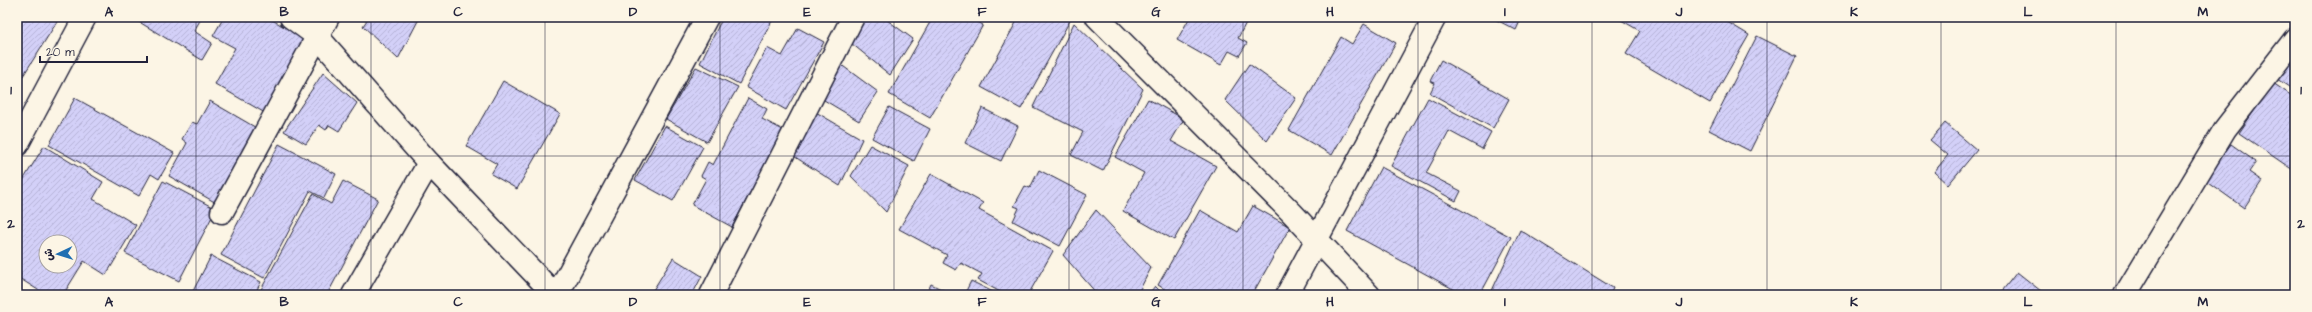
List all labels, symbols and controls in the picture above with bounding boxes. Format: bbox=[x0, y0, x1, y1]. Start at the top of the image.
text: A bbox=[105, 3, 114, 21]
text: B bbox=[279, 3, 289, 21]
text: C bbox=[453, 3, 463, 21]
text: D bbox=[629, 3, 638, 21]
text: E bbox=[803, 3, 811, 21]
text: F bbox=[977, 3, 987, 21]
text: G bbox=[1151, 3, 1161, 21]
text: H bbox=[1326, 3, 1334, 21]
text: I bbox=[1504, 3, 1506, 21]
text: J bbox=[1675, 3, 1683, 21]
text: K bbox=[1850, 3, 1858, 21]
text: L bbox=[2023, 3, 2033, 21]
text: M bbox=[2198, 3, 2209, 21]
scale bar bbox=[40, 38, 147, 64]
text: 20 m bbox=[46, 44, 75, 61]
text: 1 bbox=[10, 81, 12, 99]
text: 1 bbox=[2300, 81, 2302, 99]
text: 2 bbox=[6, 215, 15, 233]
text: 2 bbox=[2296, 215, 2305, 233]
north arrow bbox=[38, 234, 78, 274]
text: ش bbox=[41, 248, 56, 261]
text: A bbox=[105, 293, 114, 311]
text: B bbox=[279, 293, 289, 311]
text: C bbox=[453, 293, 463, 311]
text: D bbox=[629, 293, 638, 311]
text: E bbox=[803, 293, 811, 311]
text: F bbox=[977, 293, 987, 311]
text: G bbox=[1151, 293, 1161, 311]
text: H bbox=[1326, 293, 1334, 311]
text: I bbox=[1504, 293, 1506, 311]
text: J bbox=[1675, 293, 1683, 311]
text: K bbox=[1850, 293, 1858, 311]
text: L bbox=[2023, 293, 2033, 311]
text: M bbox=[2198, 293, 2209, 311]

